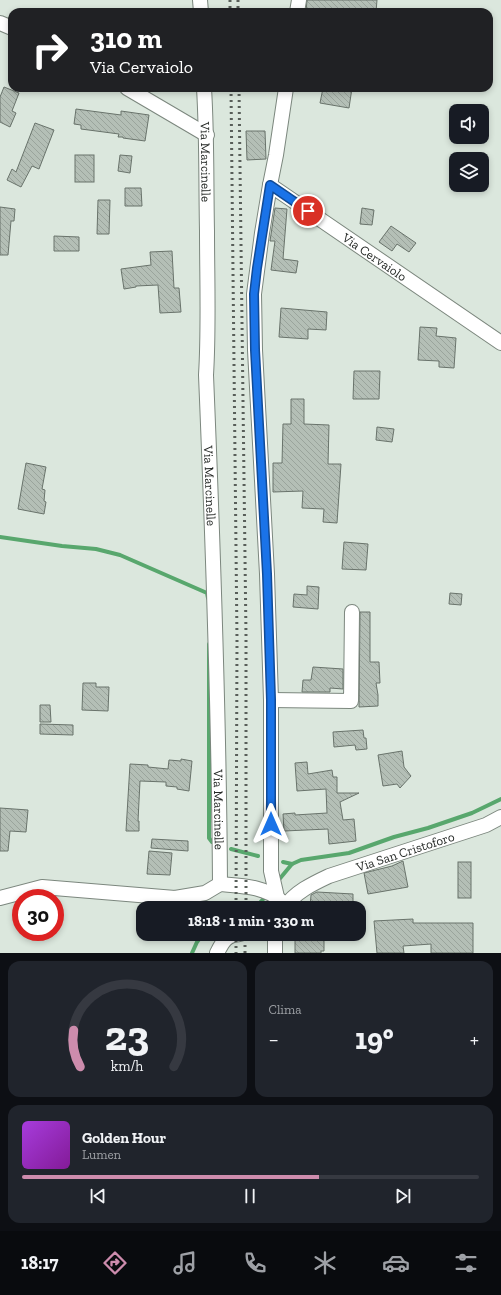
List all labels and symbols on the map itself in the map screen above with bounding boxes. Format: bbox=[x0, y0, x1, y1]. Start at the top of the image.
street label: Via Marcinelle bbox=[198, 121, 214, 202]
pin bbox=[291, 194, 325, 228]
street label: Via Cervaiolo bbox=[339, 229, 410, 284]
street label: Via Marcinelle bbox=[201, 444, 219, 526]
street label: Via Marcinelle bbox=[211, 768, 227, 850]
position arrow bbox=[250, 803, 292, 845]
street label: Via San Cristoforo bbox=[353, 829, 457, 875]
speed limit sign: 30 bbox=[12, 889, 64, 941]

